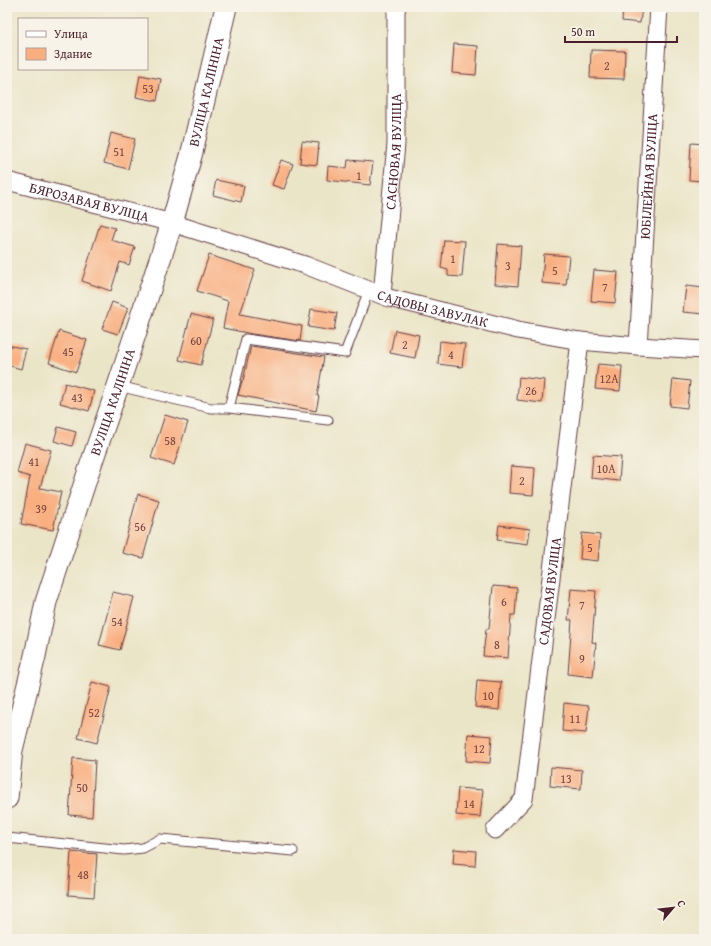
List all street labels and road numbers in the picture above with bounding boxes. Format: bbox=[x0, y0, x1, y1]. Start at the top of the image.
street label: ВУЛІЦА КАЛІНІНА bbox=[184, 35, 229, 149]
street label: САСНОВАЯ ВУЛІЦА bbox=[380, 93, 406, 211]
street label: ЮБІЛЕЙНАЯ ВУЛІЦА bbox=[635, 112, 662, 240]
street label: БЯРОЗАВАЯ ВУЛІЦА bbox=[27, 177, 152, 227]
street label: САДОВЫ ЗАВУЛАК bbox=[374, 284, 491, 332]
street label: ВУЛІЦА КАЛІНІНА bbox=[85, 345, 140, 458]
street label: САДОВАЯ ВУЛІЦА bbox=[533, 535, 566, 646]

